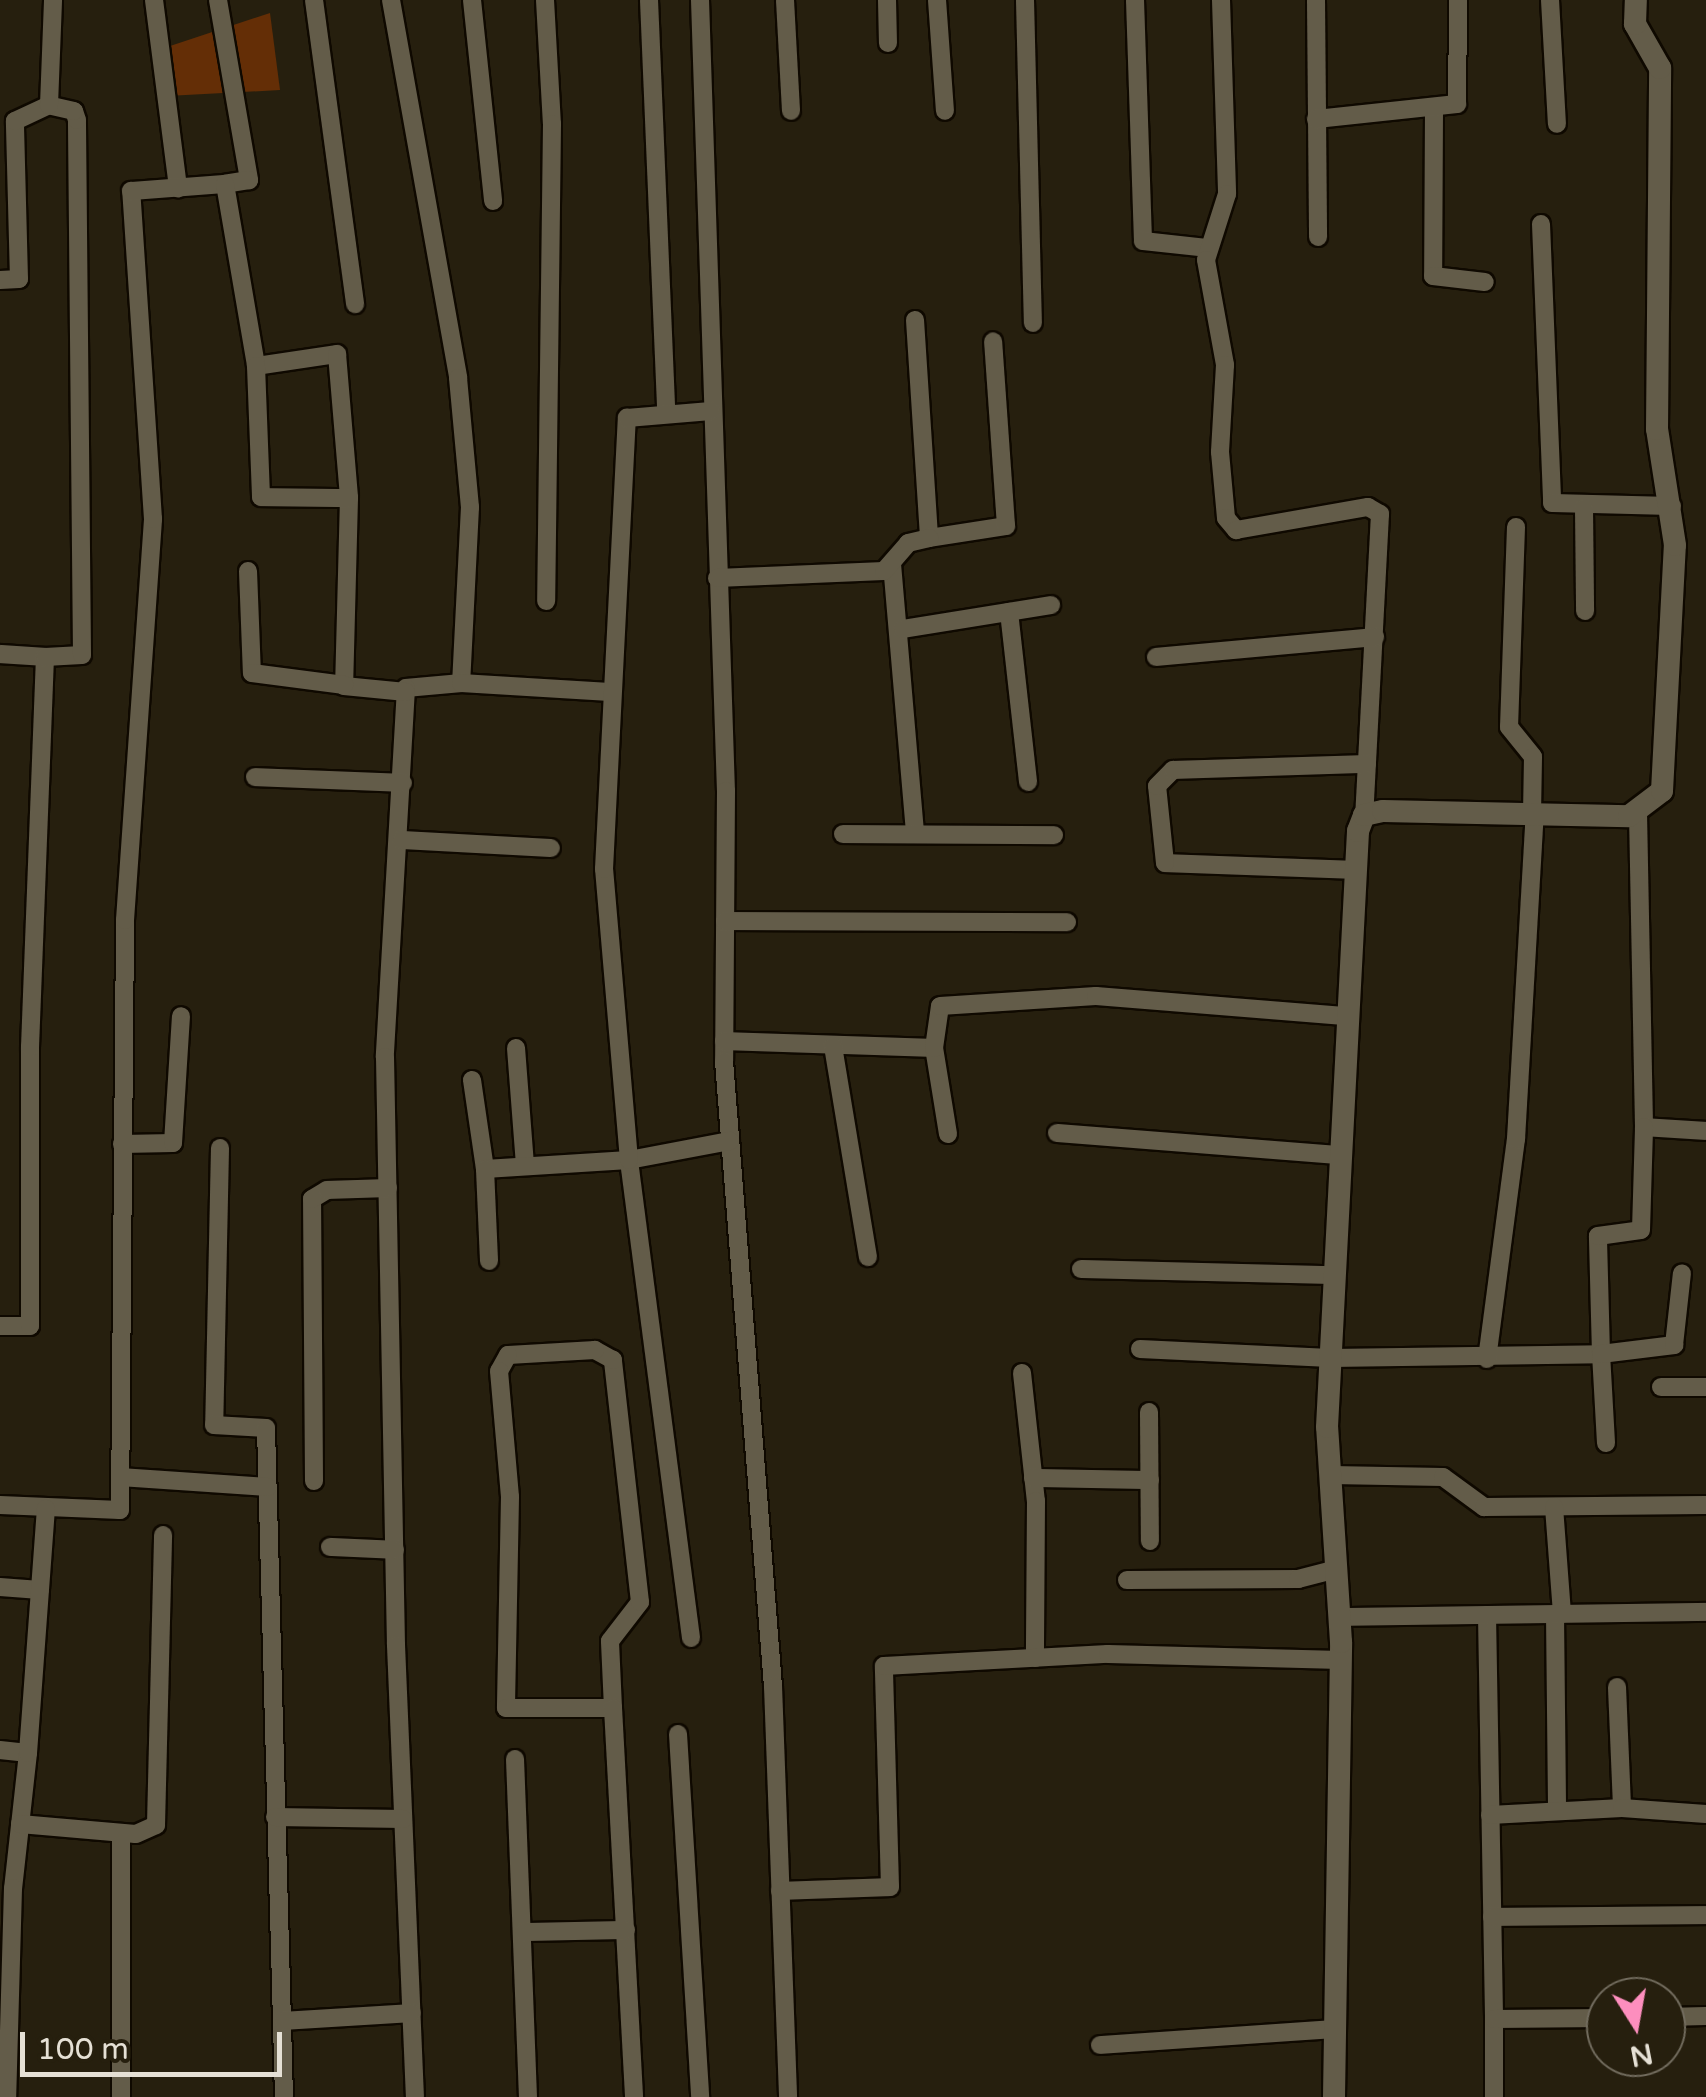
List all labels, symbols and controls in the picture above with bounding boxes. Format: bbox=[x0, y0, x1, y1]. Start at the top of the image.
north arrow bbox=[1586, 1977, 1686, 2077]
scale bar bbox=[25, 2012, 288, 2074]
text: 100 m bbox=[37, 2031, 129, 2068]
text: N bbox=[1627, 2036, 1656, 2073]

